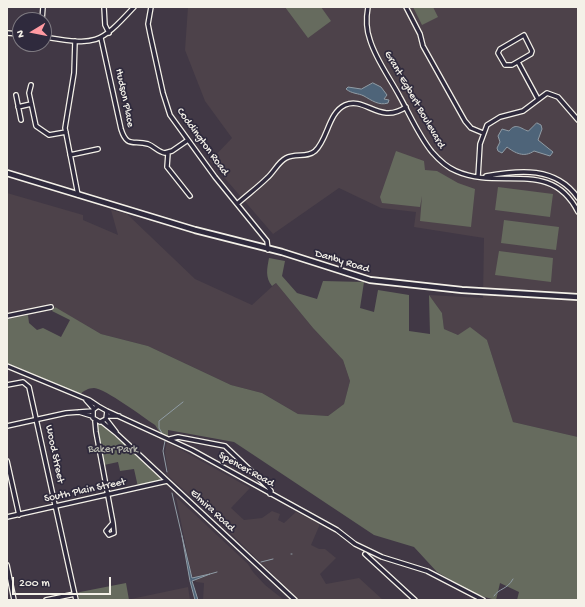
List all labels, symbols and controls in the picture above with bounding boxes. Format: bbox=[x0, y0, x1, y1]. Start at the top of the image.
north arrow bbox=[12, 12, 52, 52]
text: N bbox=[15, 29, 28, 38]
street label: Grant Egbert Boulevard bbox=[381, 49, 447, 151]
street label: Hudson Place bbox=[111, 68, 137, 128]
street label: Coddington Road bbox=[173, 106, 231, 178]
street label: Danby Road bbox=[313, 247, 371, 277]
street label: Wood Street bbox=[41, 424, 67, 484]
park label: Baker Park bbox=[88, 443, 138, 457]
street label: Spencer Road bbox=[216, 449, 276, 491]
street label: South Plain Street bbox=[43, 476, 127, 506]
street label: Elmira Road bbox=[187, 487, 237, 535]
scale bar bbox=[14, 569, 113, 595]
text: 200 m bbox=[19, 577, 50, 591]

